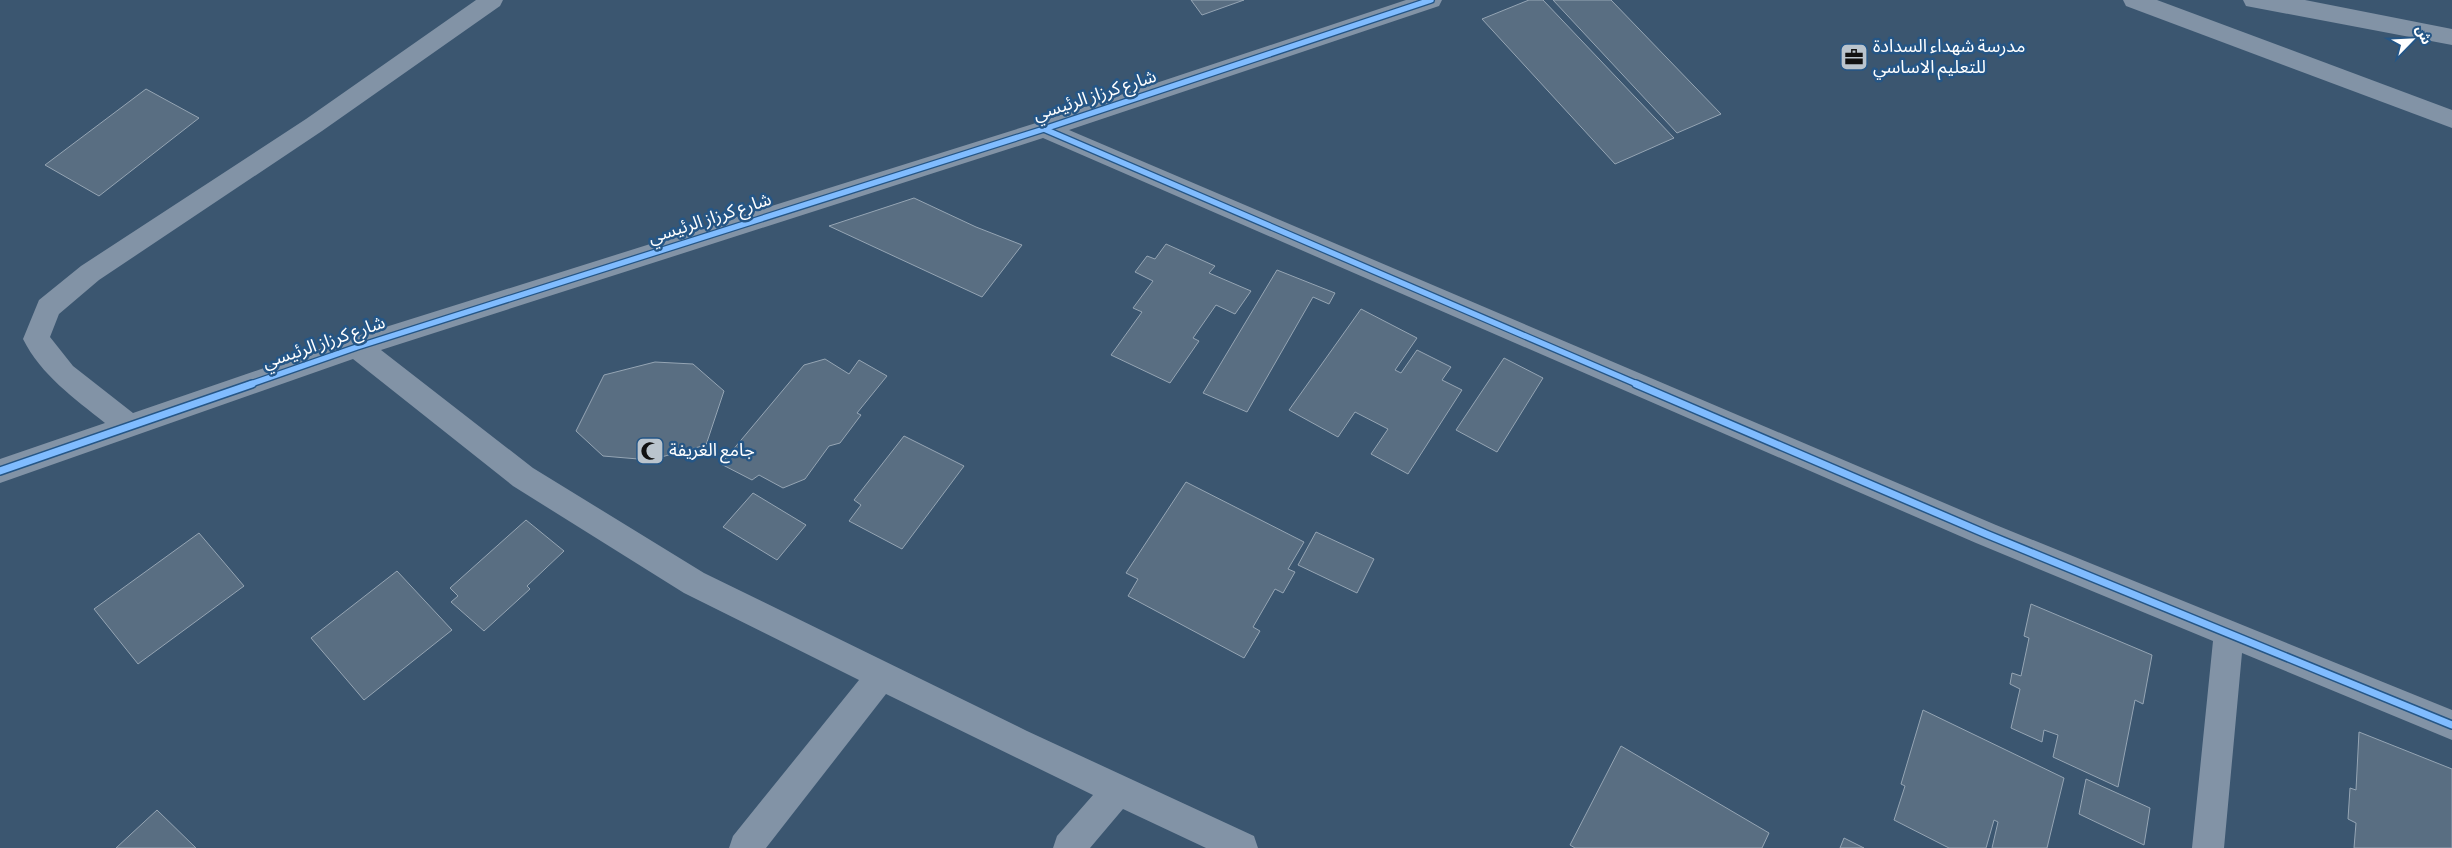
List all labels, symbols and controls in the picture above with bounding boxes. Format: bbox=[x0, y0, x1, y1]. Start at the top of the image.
north arrow bbox=[2387, 15, 2437, 65]
text: ش bbox=[2413, 23, 2433, 47]
place label: مدرسة شهداء السدادة للتعليم الاساسي bbox=[1873, 38, 2025, 80]
office icon: مدرسة شهداء السدادة للتعليم الاساسي bbox=[1839, 42, 1869, 72]
street label: شارع كرزاز الرئيسي bbox=[1031, 68, 1160, 128]
street label: شارع كرزاز الرئيسي bbox=[646, 191, 775, 251]
street label: شارع كرزاز الرئيسي bbox=[260, 314, 389, 376]
mosque icon: جامع الغريفة bbox=[635, 436, 665, 466]
place label: جامع الغريفة bbox=[669, 442, 755, 464]

